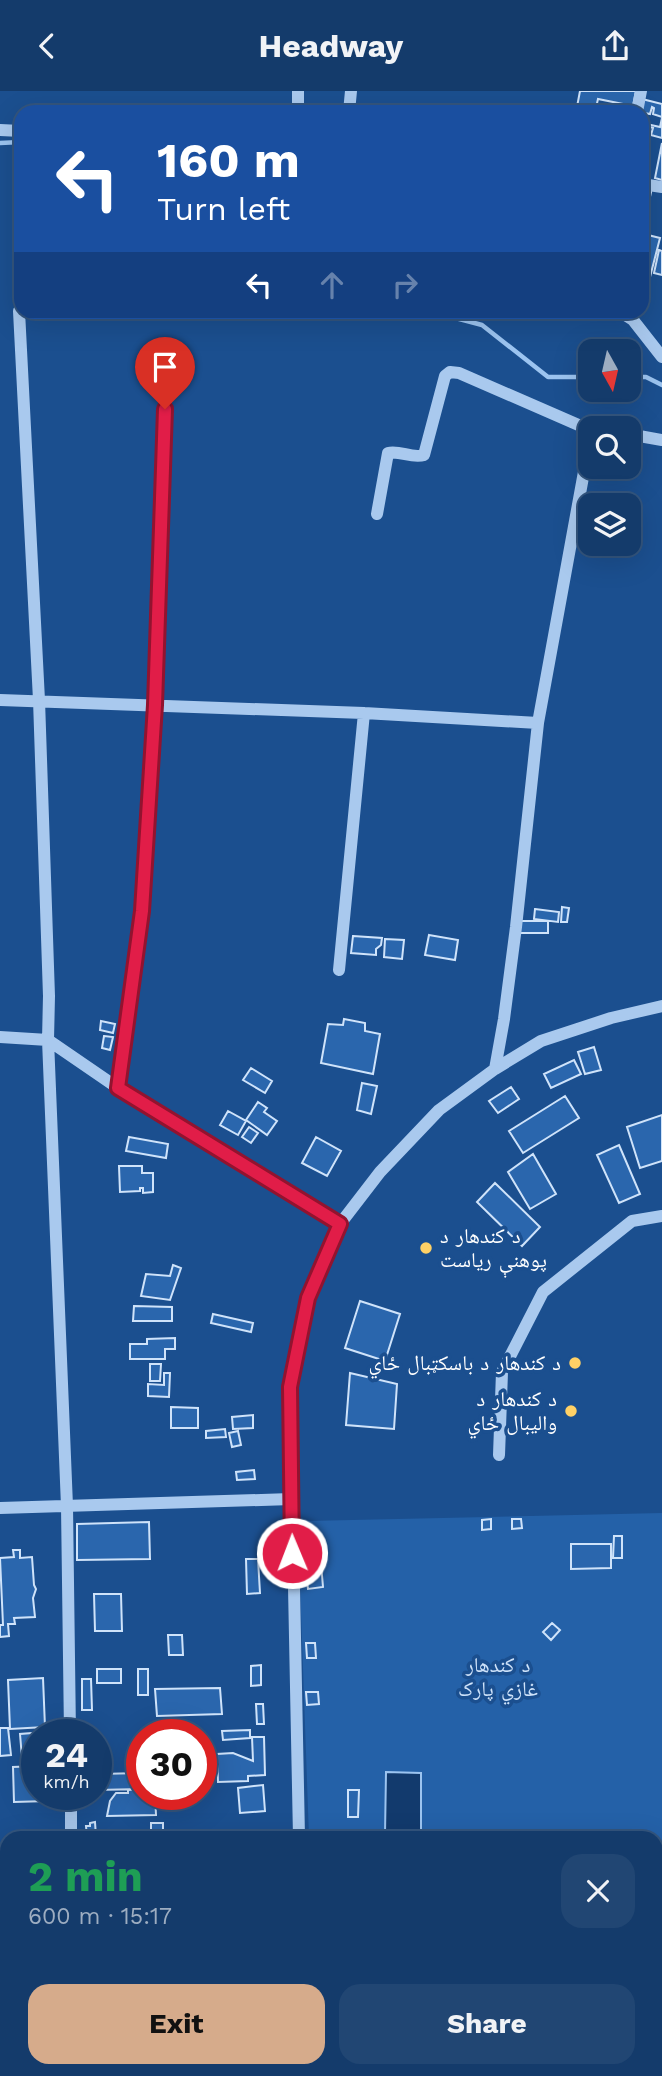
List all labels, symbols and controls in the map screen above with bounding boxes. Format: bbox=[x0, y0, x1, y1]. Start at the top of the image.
icon: back bbox=[28, 27, 66, 65]
text: Headway bbox=[259, 27, 403, 65]
icon: share bbox=[596, 27, 634, 65]
text: 160 m bbox=[157, 131, 300, 189]
icon: left bbox=[42, 133, 133, 224]
text: Turn left bbox=[157, 190, 290, 228]
icon: left bbox=[240, 266, 278, 304]
icon: ahead bbox=[313, 266, 351, 304]
icon: right bbox=[386, 266, 424, 304]
pin bbox=[135, 337, 195, 409]
north arrow bbox=[578, 339, 640, 403]
map controls bbox=[578, 339, 641, 556]
icon: arrive bbox=[146, 348, 184, 386]
button: search bbox=[578, 416, 641, 479]
button: layers bbox=[578, 493, 641, 556]
place label: د کندهار د پوهنې رياست bbox=[440, 1223, 547, 1278]
marker: د کندهار د پوهنې رياست bbox=[418, 1240, 434, 1256]
place label: د کندهار د باسکټبال ځاي bbox=[368, 1350, 561, 1379]
marker: د کندهار د باسکټبال ځاي bbox=[567, 1355, 583, 1371]
place label: د کندهار د واليبال ځاي bbox=[467, 1386, 557, 1439]
marker: د کندهار د واليبال ځاي bbox=[563, 1403, 579, 1419]
position arrow bbox=[255, 1516, 329, 1590]
park label: د کندهار غازي پارک bbox=[458, 1652, 538, 1705]
speed limit sign: 30 bbox=[126, 1719, 217, 1810]
text: 24 bbox=[45, 1734, 88, 1776]
text: km/h bbox=[43, 1771, 90, 1792]
text: 2 min bbox=[28, 1852, 143, 1901]
button: close bbox=[561, 1854, 635, 1928]
text: 600 m · 15:17 bbox=[28, 1903, 172, 1930]
button: Exit bbox=[28, 1984, 325, 2064]
button: Share bbox=[339, 1984, 635, 2064]

